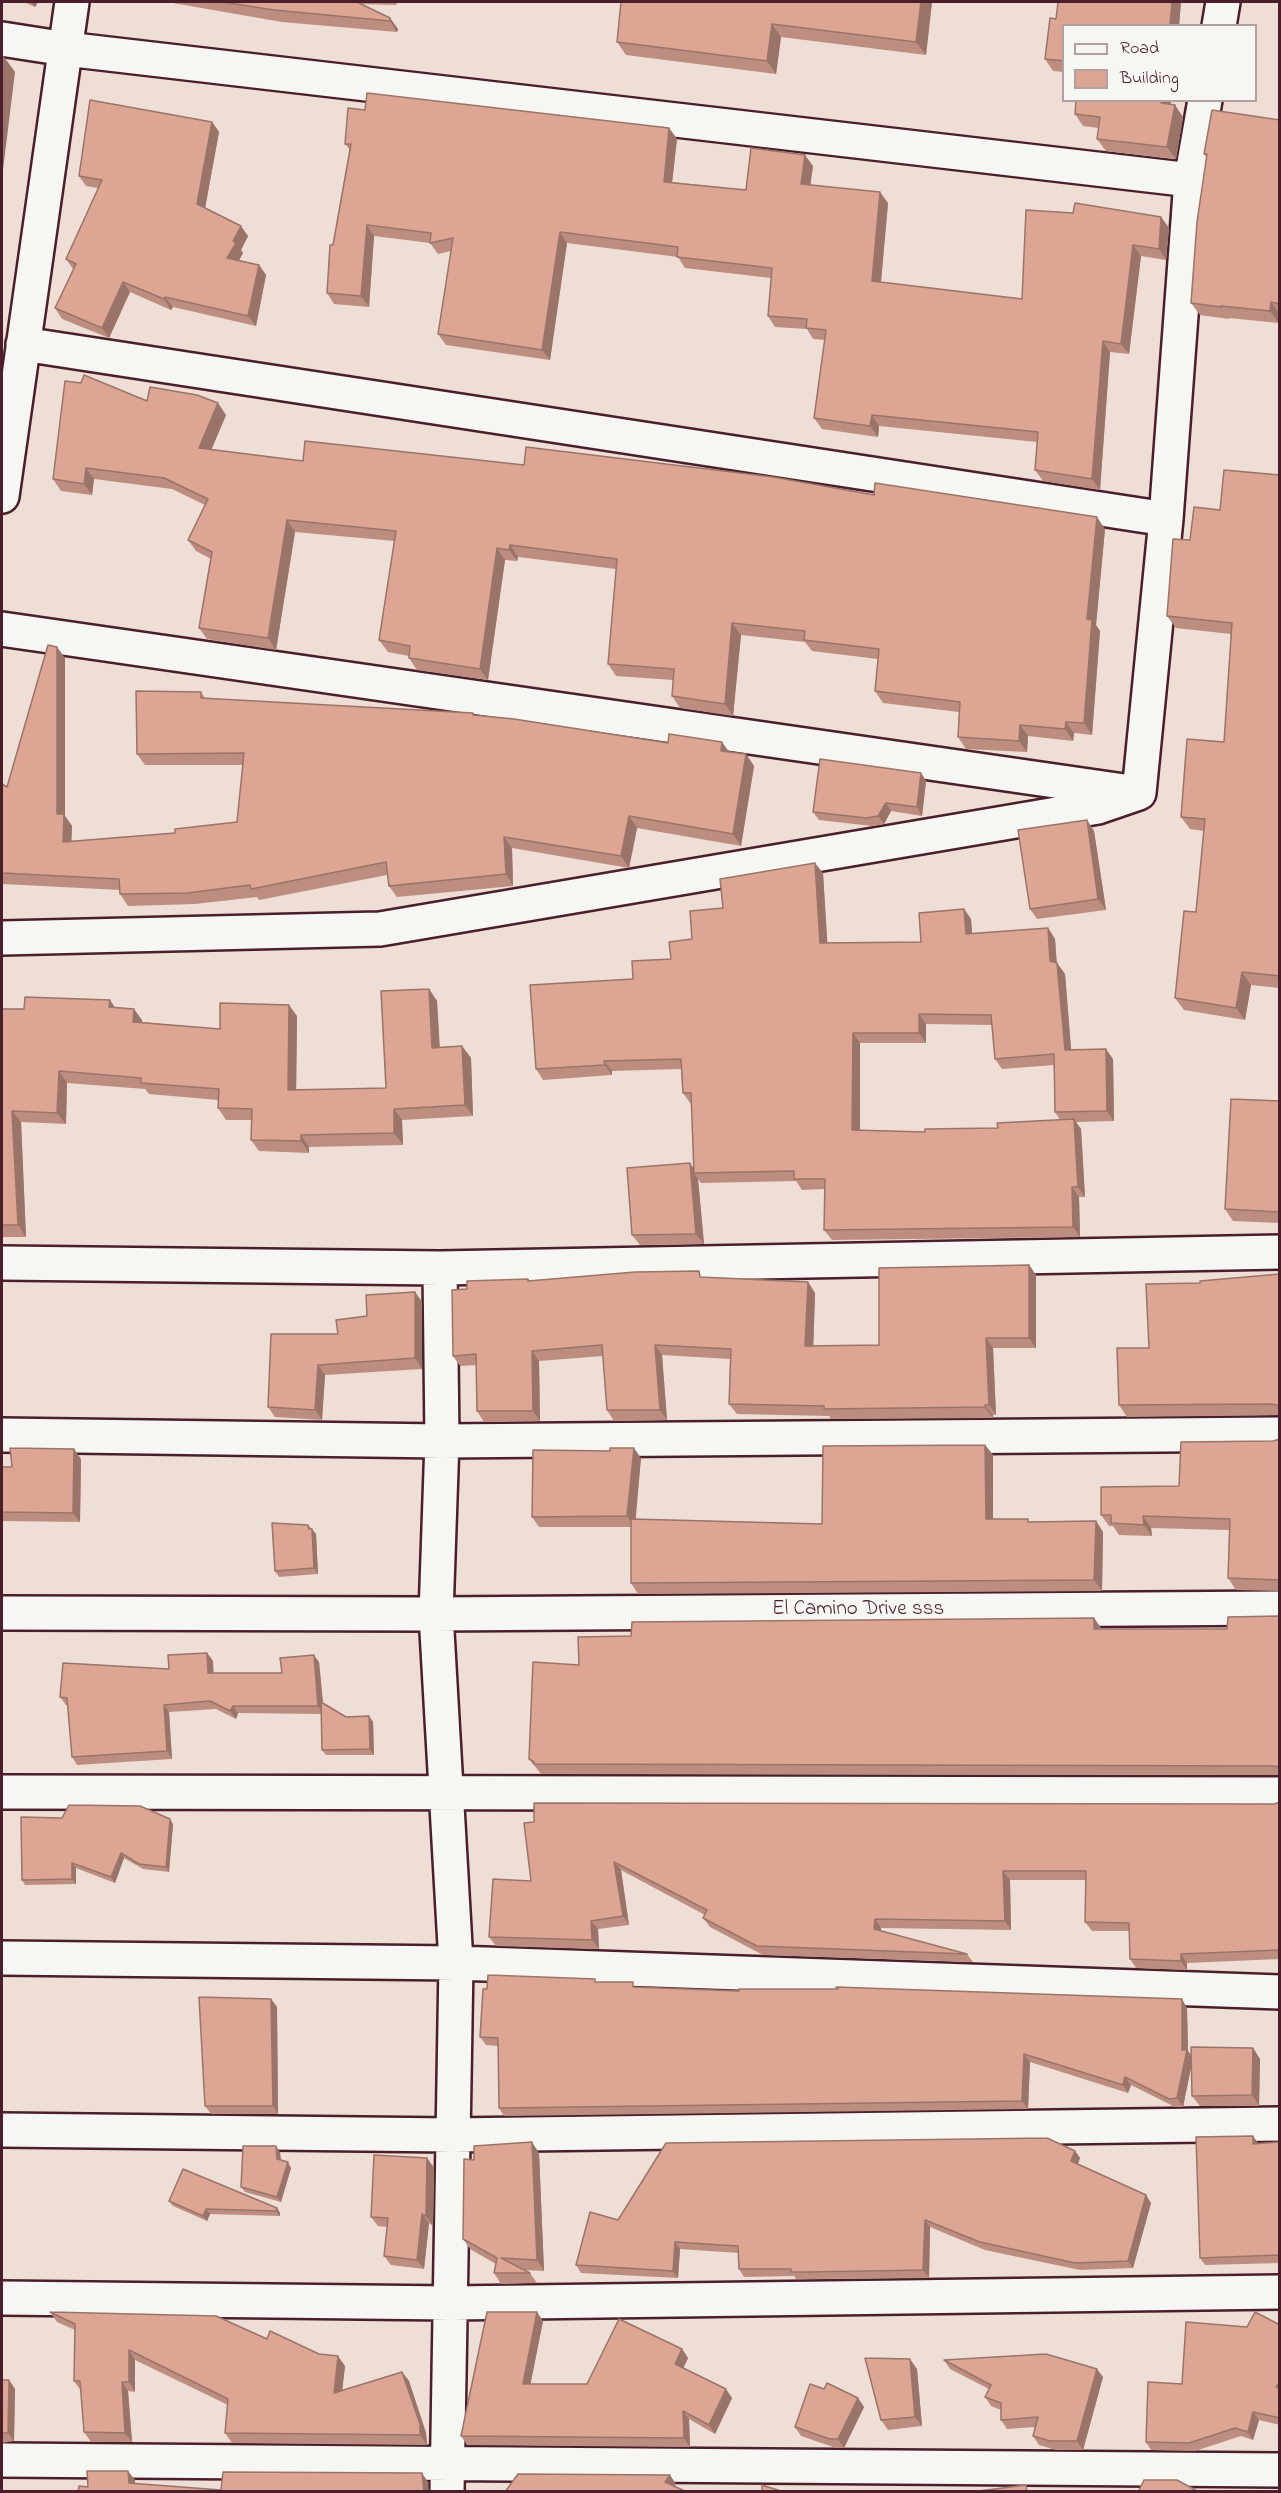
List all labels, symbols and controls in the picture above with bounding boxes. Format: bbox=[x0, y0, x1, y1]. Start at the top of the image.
legend bbox=[1062, 24, 1257, 102]
text: Road bbox=[1120, 36, 1159, 62]
text: Building bbox=[1120, 66, 1179, 92]
street label: El Camino Drive sss bbox=[772, 1598, 944, 1624]

